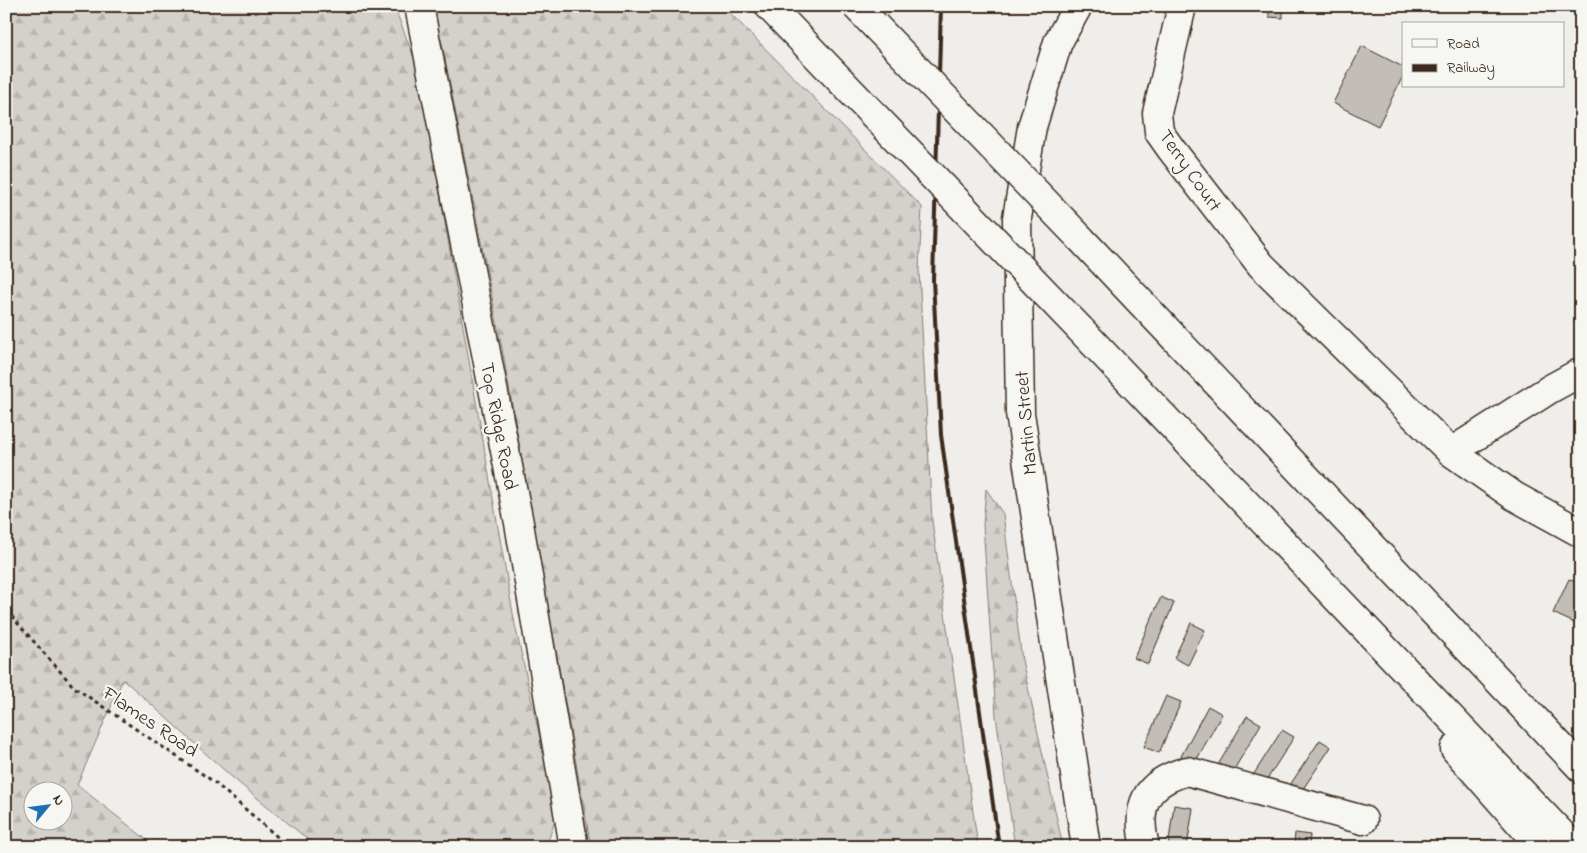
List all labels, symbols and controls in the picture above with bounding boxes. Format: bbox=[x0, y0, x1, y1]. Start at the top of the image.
legend bbox=[1402, 22, 1564, 88]
text: Road bbox=[1447, 33, 1480, 55]
text: Railway bbox=[1447, 57, 1495, 80]
street label: Terry Court bbox=[1150, 124, 1228, 219]
street label: Top Ridge Road bbox=[470, 360, 524, 493]
street label: Martin Street bbox=[1008, 369, 1046, 476]
street label: Flames Road bbox=[95, 680, 203, 766]
north arrow bbox=[22, 780, 72, 830]
text: N bbox=[47, 791, 70, 810]

